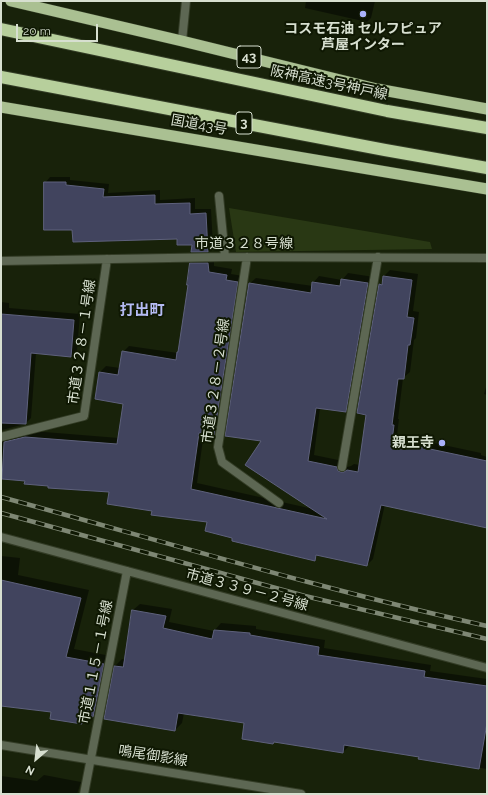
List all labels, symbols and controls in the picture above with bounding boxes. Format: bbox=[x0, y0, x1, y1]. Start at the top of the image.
marker: コスモ石油 セルフピュア 芦屋インター bbox=[358, 9, 368, 19]
scale bar bbox=[18, 16, 100, 42]
place label: コスモ石油 セルフピュア 芦屋インター bbox=[284, 21, 442, 54]
text: 20 m bbox=[23, 24, 51, 38]
road number: 43 bbox=[237, 46, 261, 68]
street label: 阪神高速3号神戸線 bbox=[269, 62, 389, 104]
street label: 国道43号 bbox=[169, 112, 229, 138]
road number: 3 bbox=[236, 112, 252, 134]
street label: 市道３２８号線 bbox=[195, 236, 293, 252]
street label: 市道３２８－１号線 bbox=[65, 278, 99, 406]
district label: 打出町 bbox=[120, 301, 164, 319]
street label: 市道３２８－２号線 bbox=[199, 317, 233, 445]
place label: 親王寺 bbox=[392, 435, 434, 451]
marker: 親王寺 bbox=[437, 438, 447, 448]
street label: 市道３３９－２号線 bbox=[184, 566, 310, 614]
street label: 市道１１５－１号線 bbox=[76, 599, 116, 725]
north arrow bbox=[16, 739, 56, 779]
street label: 鳴尾御影線 bbox=[117, 742, 189, 770]
text: N bbox=[23, 762, 37, 778]

